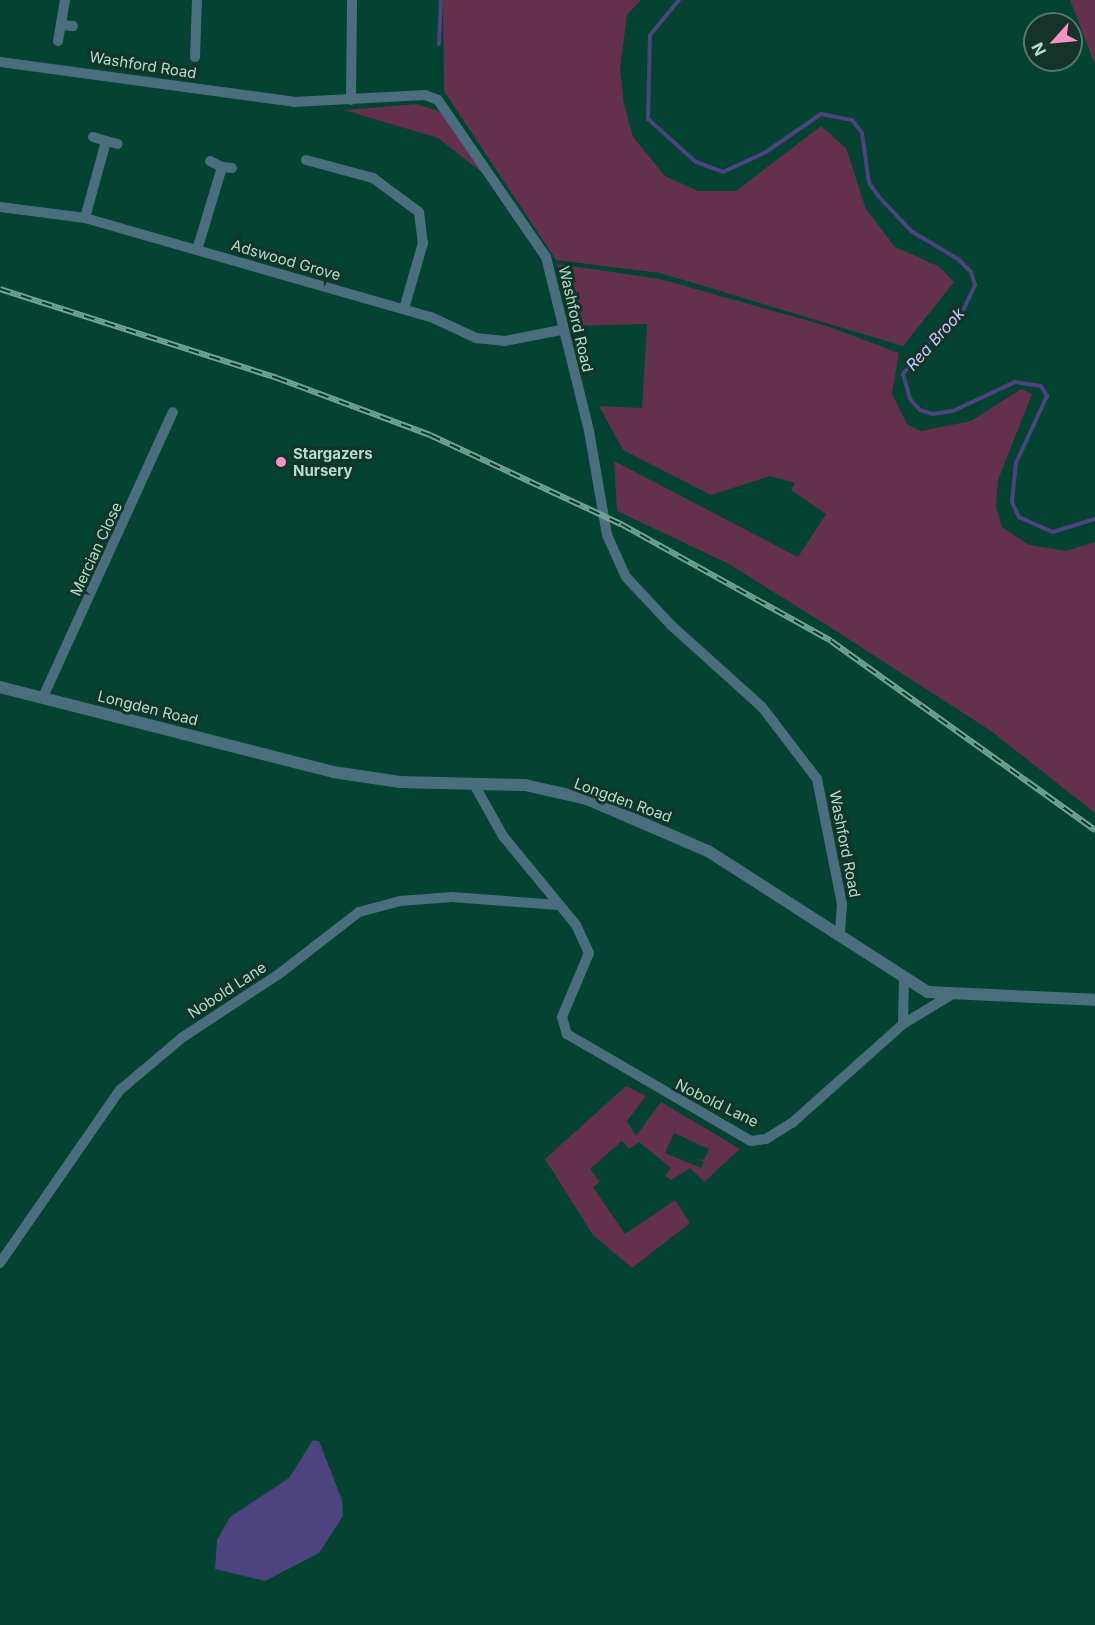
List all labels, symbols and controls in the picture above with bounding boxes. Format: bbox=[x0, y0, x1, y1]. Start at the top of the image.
north arrow bbox=[1023, 12, 1083, 72]
text: N bbox=[1027, 39, 1050, 59]
street label: Washford Road bbox=[88, 48, 198, 82]
street label: Adswood Grove bbox=[229, 236, 343, 284]
street label: Washford Road bbox=[555, 264, 597, 374]
water label: Rea Brook bbox=[902, 304, 968, 374]
place label: Stargazers Nursery bbox=[293, 444, 373, 479]
marker: Stargazers Nursery bbox=[274, 455, 288, 469]
street label: Mercian Close bbox=[66, 499, 126, 599]
street label: Longden Road bbox=[96, 687, 200, 729]
street label: Longden Road bbox=[572, 774, 674, 826]
street label: Washford Road bbox=[826, 789, 864, 899]
street label: Nobold Lane bbox=[184, 958, 270, 1022]
street label: Nobold Lane bbox=[673, 1075, 761, 1131]

